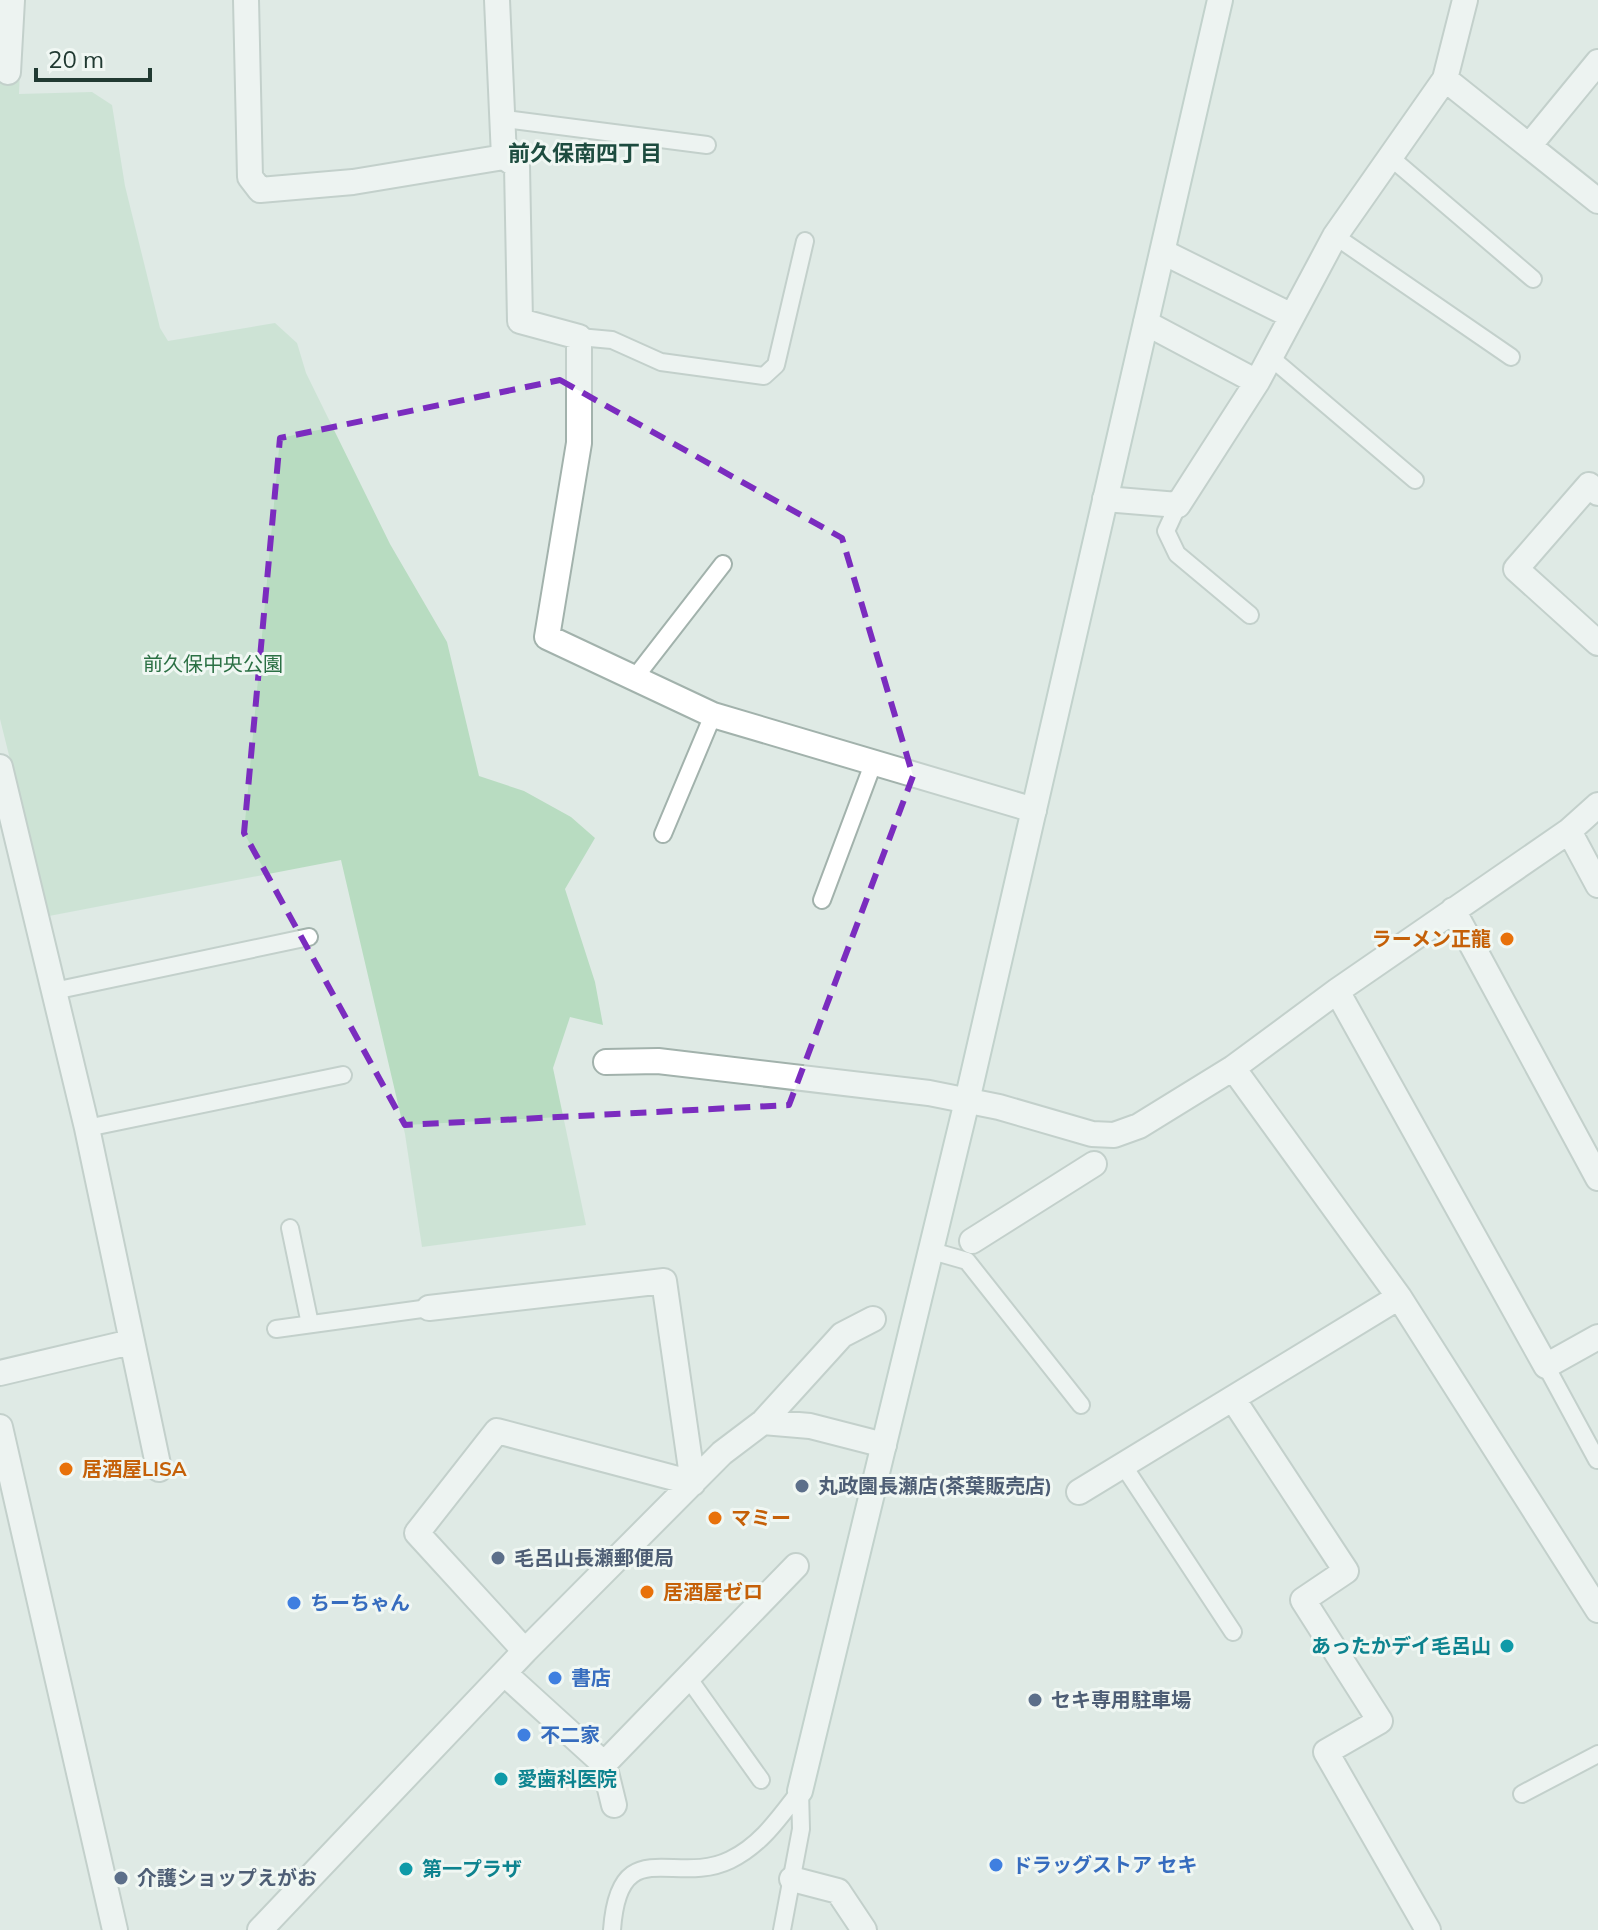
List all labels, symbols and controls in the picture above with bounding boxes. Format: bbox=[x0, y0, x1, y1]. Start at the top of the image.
scale bar bbox=[36, 32, 150, 82]
text: 20 m bbox=[48, 44, 104, 74]
district label: 前久保南四丁目 bbox=[508, 139, 662, 167]
park label: 前久保中央公園 bbox=[143, 651, 283, 676]
place label: ラーメン正龍 bbox=[1372, 926, 1491, 951]
marker: ラーメン正龍 bbox=[1498, 930, 1516, 948]
place label: 居酒屋LISA bbox=[82, 1456, 187, 1481]
marker: 居酒屋LISA bbox=[57, 1460, 75, 1478]
place label: 丸政園長瀬店(茶葉販売店) bbox=[818, 1473, 1052, 1498]
marker: 丸政園長瀬店(茶葉販売店) bbox=[793, 1477, 811, 1495]
place label: マミー bbox=[731, 1505, 791, 1530]
marker: マミー bbox=[706, 1509, 724, 1527]
place label: 毛呂山長瀬郵便局 bbox=[514, 1545, 674, 1570]
marker: 毛呂山長瀬郵便局 bbox=[489, 1549, 507, 1567]
place label: 居酒屋ゼロ bbox=[663, 1579, 763, 1604]
marker: 居酒屋ゼロ bbox=[638, 1583, 656, 1601]
place label: ちーちゃん bbox=[310, 1590, 410, 1615]
marker: ちーちゃん bbox=[285, 1594, 303, 1612]
place label: あったかデイ毛呂山 bbox=[1311, 1633, 1491, 1658]
marker: あったかデイ毛呂山 bbox=[1498, 1637, 1516, 1655]
place label: 書店 bbox=[571, 1665, 611, 1690]
marker: 書店 bbox=[546, 1669, 564, 1687]
place label: セキ専用駐車場 bbox=[1051, 1687, 1191, 1712]
marker: セキ専用駐車場 bbox=[1026, 1691, 1044, 1709]
place label: 不二家 bbox=[540, 1722, 600, 1747]
marker: 不二家 bbox=[515, 1726, 533, 1744]
place label: 愛歯科医院 bbox=[517, 1766, 617, 1791]
marker: 愛歯科医院 bbox=[492, 1770, 510, 1788]
place label: ドラッグストア セキ bbox=[1012, 1852, 1197, 1877]
place label: 第一プラザ bbox=[422, 1856, 522, 1881]
marker: ドラッグストア セキ bbox=[987, 1856, 1005, 1874]
marker: 第一プラザ bbox=[397, 1860, 415, 1878]
place label: 介護ショップえがお bbox=[137, 1865, 317, 1890]
marker: 介護ショップえがお bbox=[112, 1869, 130, 1887]

